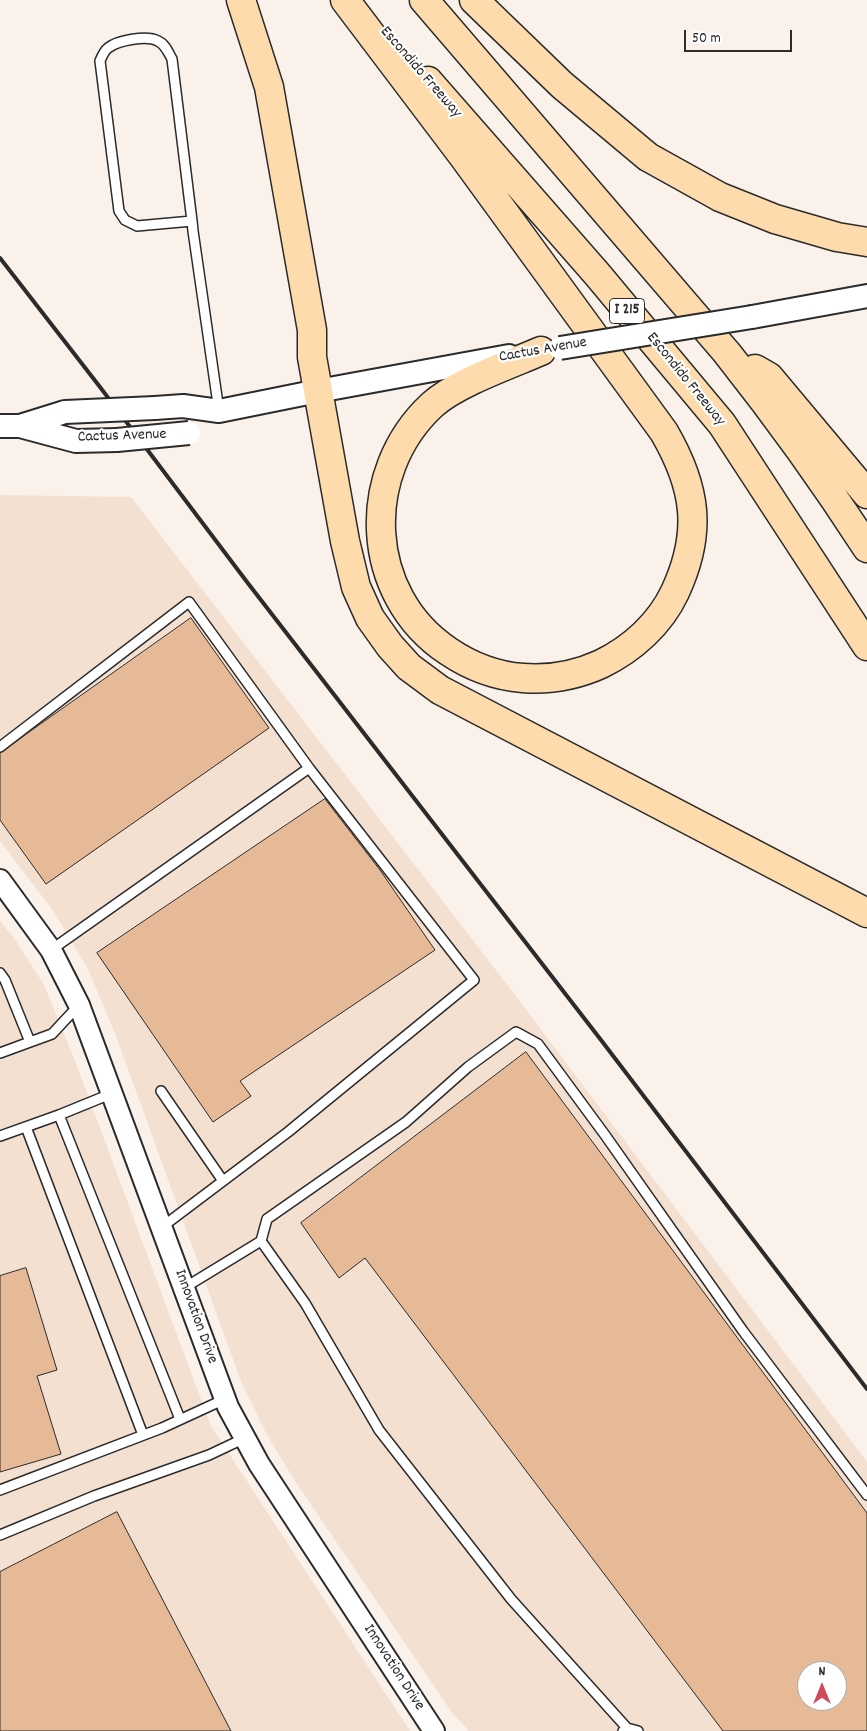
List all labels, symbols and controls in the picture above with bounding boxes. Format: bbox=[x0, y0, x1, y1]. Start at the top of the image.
scale bar bbox=[687, 20, 794, 52]
street label: Escondido Freeway bbox=[375, 23, 465, 123]
text: 50 m bbox=[692, 28, 721, 50]
road number: I 215 bbox=[610, 298, 644, 324]
street label: Escondido Freeway bbox=[641, 329, 729, 431]
street label: Cactus Avenue bbox=[498, 334, 588, 368]
street label: Cactus Avenue bbox=[77, 426, 167, 448]
street label: Innovation Drive bbox=[169, 1267, 221, 1367]
street label: Innovation Drive bbox=[358, 1621, 428, 1715]
north arrow bbox=[797, 1661, 847, 1711]
text: N bbox=[819, 1662, 825, 1682]

